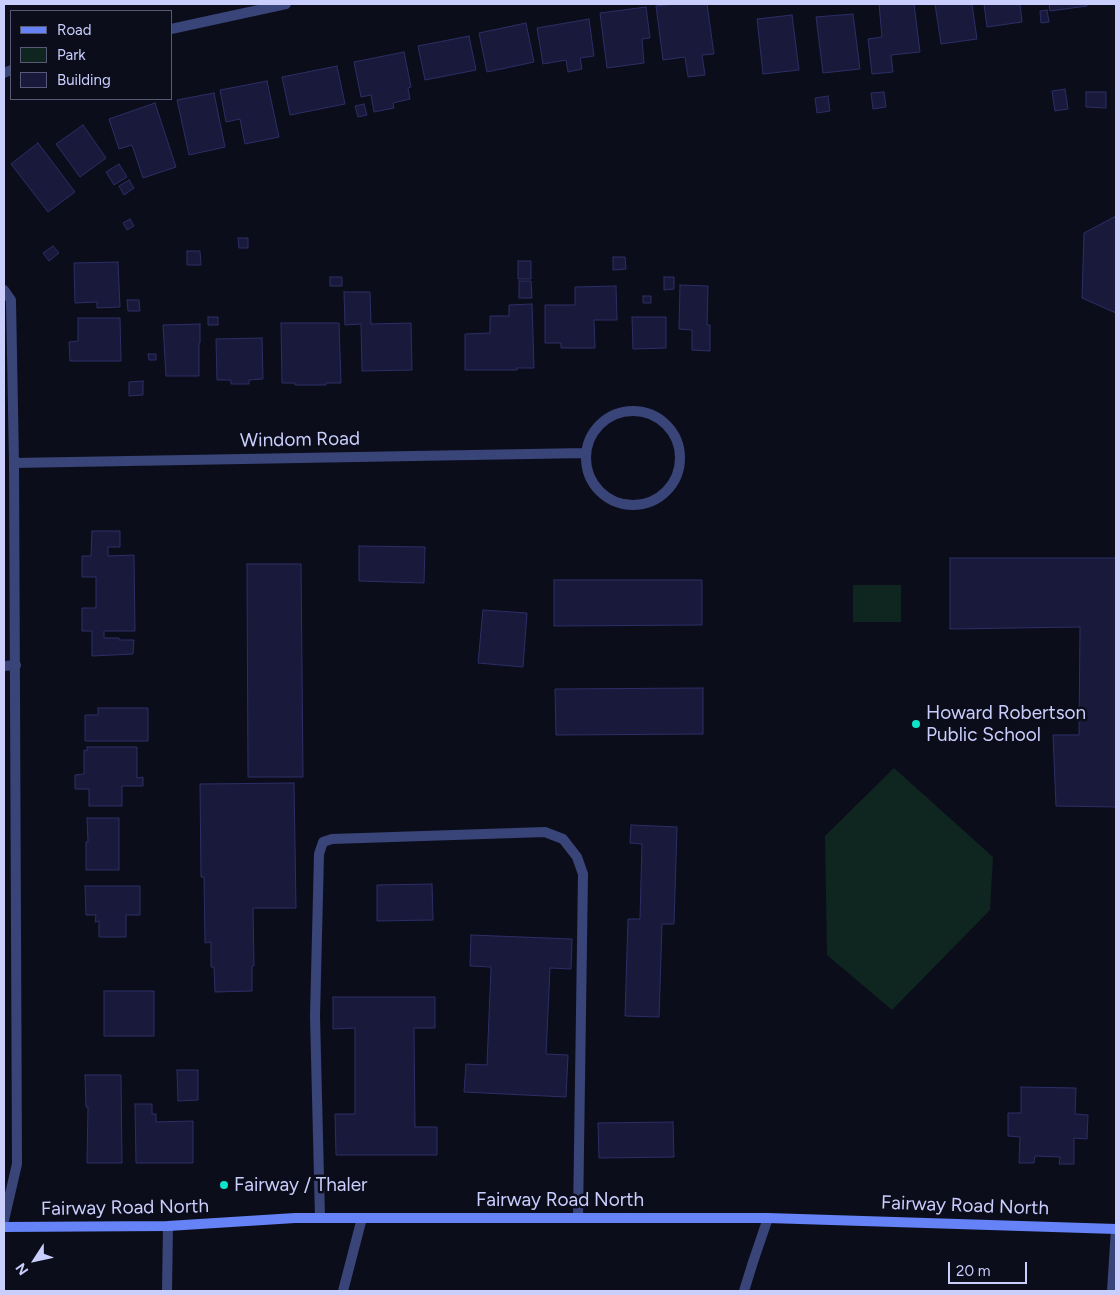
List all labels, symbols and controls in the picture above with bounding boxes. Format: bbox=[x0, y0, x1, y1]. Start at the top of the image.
legend bbox=[10, 10, 172, 100]
text: Road bbox=[57, 21, 92, 39]
text: Park bbox=[57, 46, 86, 64]
text: Building bbox=[57, 71, 111, 89]
street label: Windom Road bbox=[240, 428, 360, 452]
place label: Howard Robertson Public School bbox=[926, 702, 1086, 746]
marker: Howard Robertson Public School bbox=[910, 718, 922, 730]
place label: Fairway / Thaler bbox=[234, 1174, 367, 1196]
marker: Fairway / Thaler bbox=[218, 1179, 230, 1191]
street label: Fairway Road North bbox=[476, 1189, 644, 1211]
street label: Fairway Road North bbox=[881, 1192, 1049, 1220]
street label: Fairway Road North bbox=[41, 1195, 209, 1221]
north arrow bbox=[10, 1235, 60, 1285]
scale bar bbox=[950, 1252, 1029, 1284]
text: N bbox=[12, 1260, 32, 1278]
text: 20 m bbox=[956, 1262, 990, 1280]

